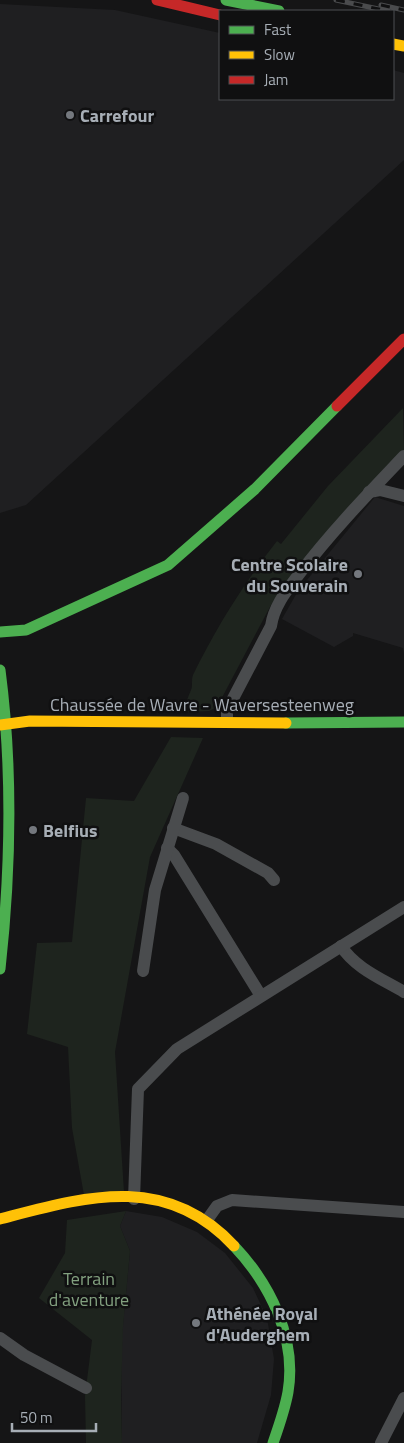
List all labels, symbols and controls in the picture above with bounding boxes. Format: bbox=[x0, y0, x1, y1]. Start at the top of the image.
legend bbox=[219, 10, 394, 100]
text: Fast bbox=[264, 18, 292, 41]
text: Slow bbox=[264, 43, 295, 66]
text: Jam bbox=[264, 68, 288, 91]
place label: Carrefour bbox=[80, 102, 154, 129]
marker: Carrefour bbox=[64, 109, 76, 121]
place label: Centre Scolaire du Souverain bbox=[231, 551, 348, 599]
marker: Centre Scolaire du Souverain bbox=[352, 568, 364, 580]
street label: Chaussée de Wavre - Waversesteenweg bbox=[50, 691, 354, 718]
place label: Belfius bbox=[43, 817, 98, 844]
marker: Belfius bbox=[27, 824, 39, 836]
park label: Terrain d'aventure bbox=[49, 1265, 129, 1313]
place label: Athénée Royal d'Auderghem bbox=[206, 1300, 318, 1348]
marker: Athénée Royal d'Auderghem bbox=[190, 1317, 202, 1329]
scale bar bbox=[12, 1400, 96, 1432]
text: 50 m bbox=[20, 1406, 53, 1429]

